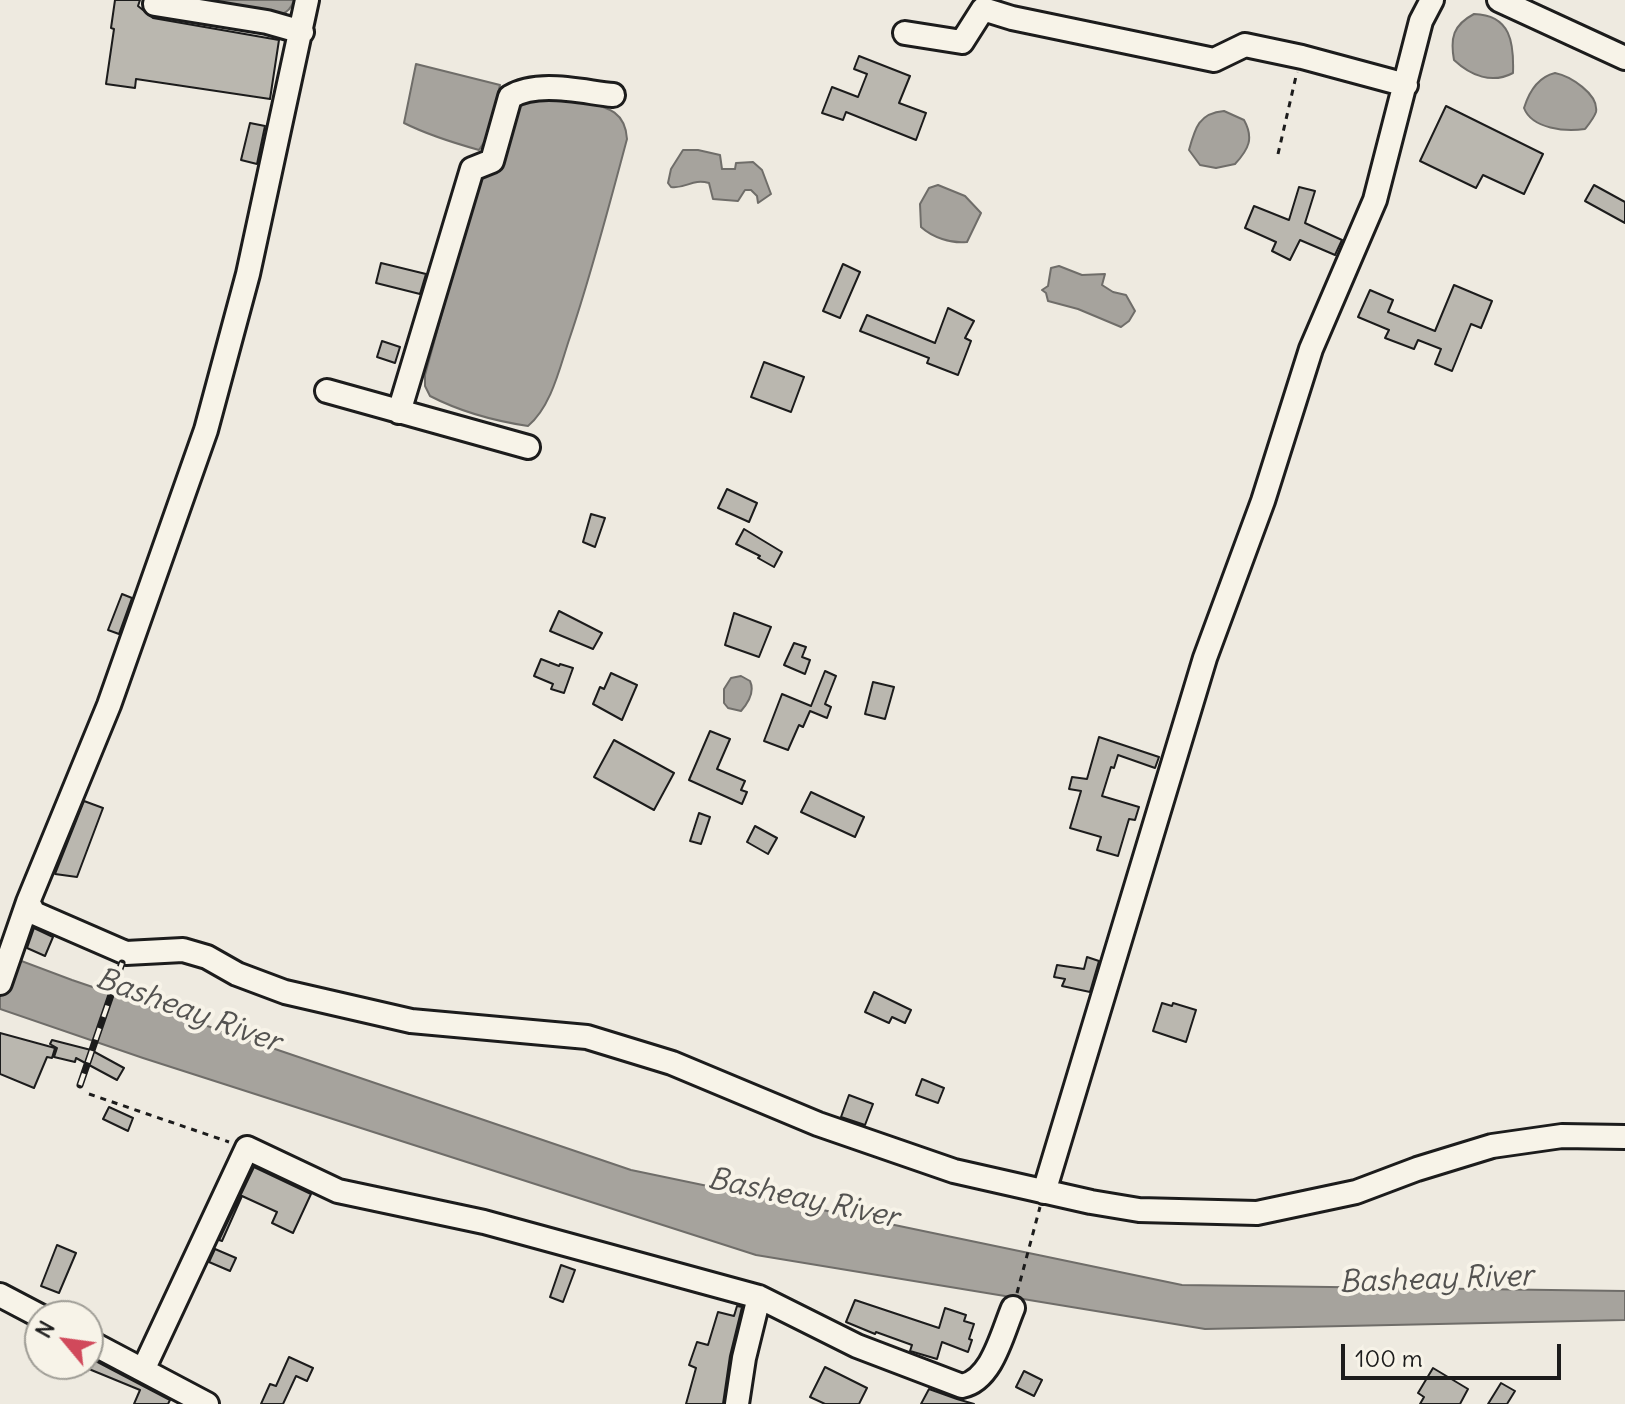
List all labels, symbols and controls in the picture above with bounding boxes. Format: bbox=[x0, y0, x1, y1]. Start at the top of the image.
water label: Basheay River bbox=[91, 961, 285, 1061]
water label: Basheay River bbox=[704, 1161, 902, 1237]
water label: Basheay River bbox=[1339, 1259, 1533, 1301]
north arrow bbox=[24, 1300, 104, 1380]
text: N bbox=[29, 1316, 61, 1343]
scale bar bbox=[1345, 1328, 1565, 1378]
text: 100 m bbox=[1355, 1343, 1423, 1373]

